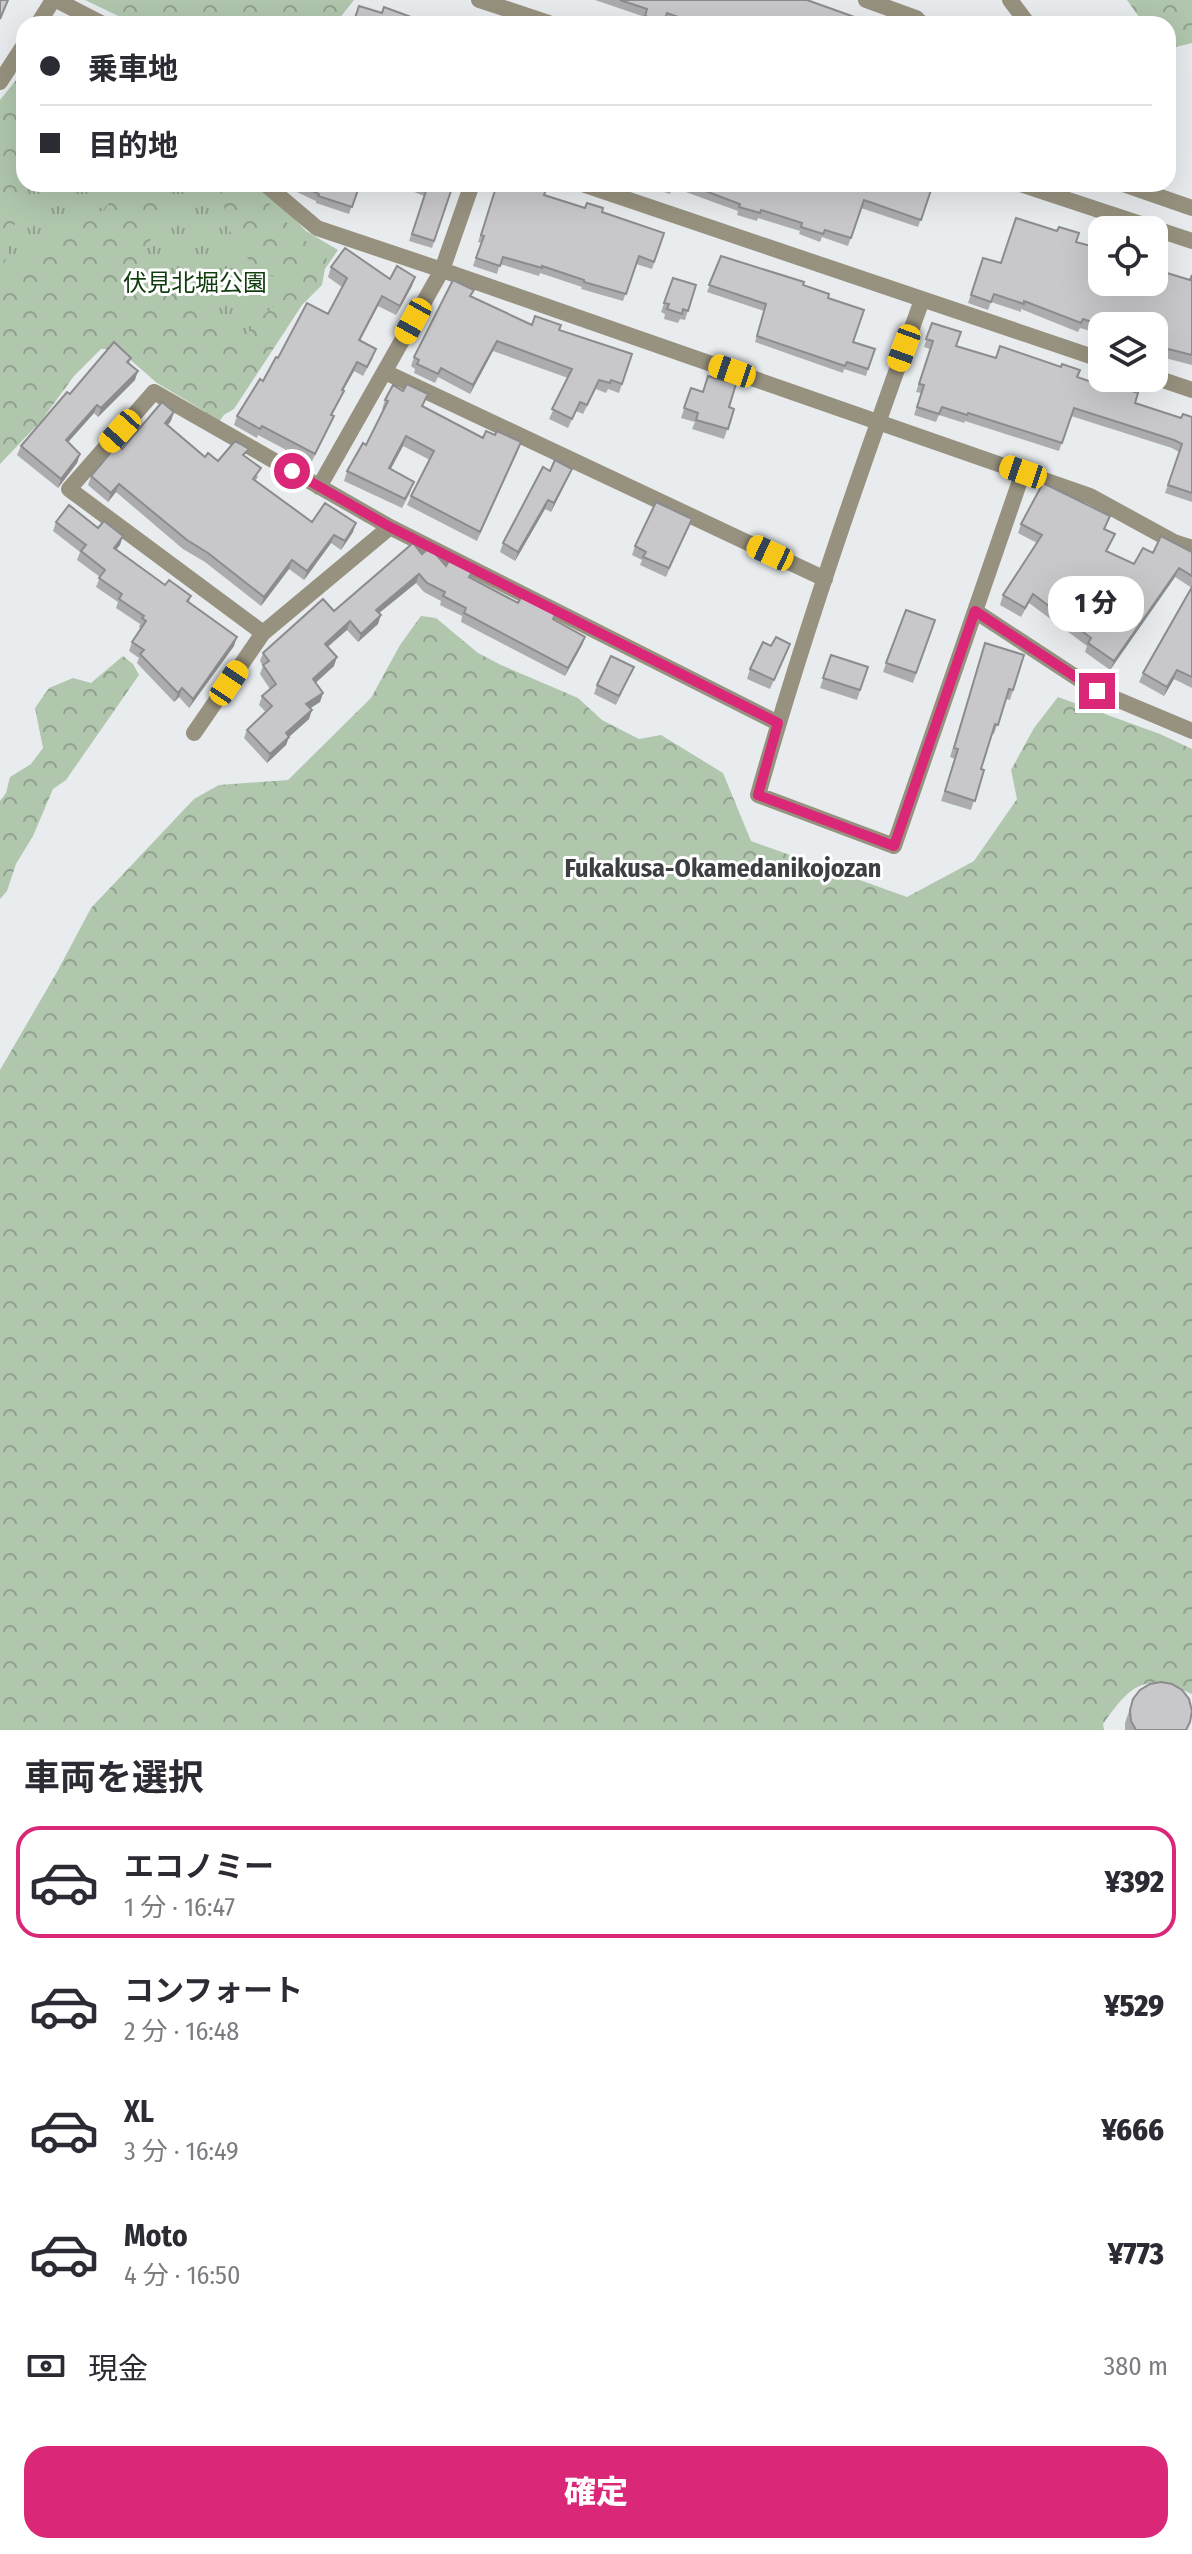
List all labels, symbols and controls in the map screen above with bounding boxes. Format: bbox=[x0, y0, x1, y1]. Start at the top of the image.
text: 乗車地 bbox=[88, 51, 178, 87]
text: 目的地 bbox=[88, 128, 178, 164]
map controls bbox=[1088, 216, 1168, 392]
button: locate bbox=[1088, 216, 1168, 296]
park label: 伏見北堀公園 bbox=[123, 269, 267, 297]
car bbox=[391, 294, 435, 348]
button: layers bbox=[1088, 312, 1168, 392]
car bbox=[885, 321, 923, 375]
car bbox=[705, 352, 759, 390]
car bbox=[95, 405, 145, 457]
route start bbox=[274, 453, 310, 489]
car bbox=[996, 453, 1050, 491]
car bbox=[743, 532, 797, 574]
callout: 1 分 bbox=[1049, 575, 1145, 631]
text: 1 分 bbox=[1075, 588, 1117, 619]
car bbox=[206, 656, 252, 710]
route end bbox=[1079, 673, 1115, 709]
district label: Fukakusa-Okamedanikojozan bbox=[565, 853, 881, 884]
text: 車両を選択 bbox=[24, 1756, 204, 1800]
icon: car bbox=[28, 1846, 100, 1918]
text: エコノミー bbox=[124, 1849, 274, 1885]
text: ¥392 bbox=[1105, 1864, 1164, 1900]
text: 1 分 · 16:47 bbox=[124, 1892, 235, 1923]
icon: car bbox=[28, 1970, 100, 2042]
text: コンフォート bbox=[124, 1973, 303, 2009]
text: ¥529 bbox=[1104, 1988, 1164, 2024]
text: 2 分 · 16:48 bbox=[124, 2016, 239, 2047]
icon: car bbox=[28, 2094, 100, 2166]
text: XL bbox=[124, 2094, 154, 2130]
text: ¥666 bbox=[1101, 2112, 1164, 2148]
text: 3 分 · 16:49 bbox=[124, 2136, 239, 2167]
icon: car bbox=[28, 2218, 100, 2290]
text: Moto bbox=[124, 2218, 188, 2254]
text: ¥773 bbox=[1108, 2236, 1164, 2272]
text: 4 分 · 16:50 bbox=[124, 2260, 241, 2291]
icon: cash bbox=[24, 2344, 68, 2388]
text: 現金 bbox=[88, 2351, 148, 2387]
text: 380 m bbox=[1104, 2351, 1168, 2382]
button: 確定 bbox=[24, 2446, 1168, 2538]

